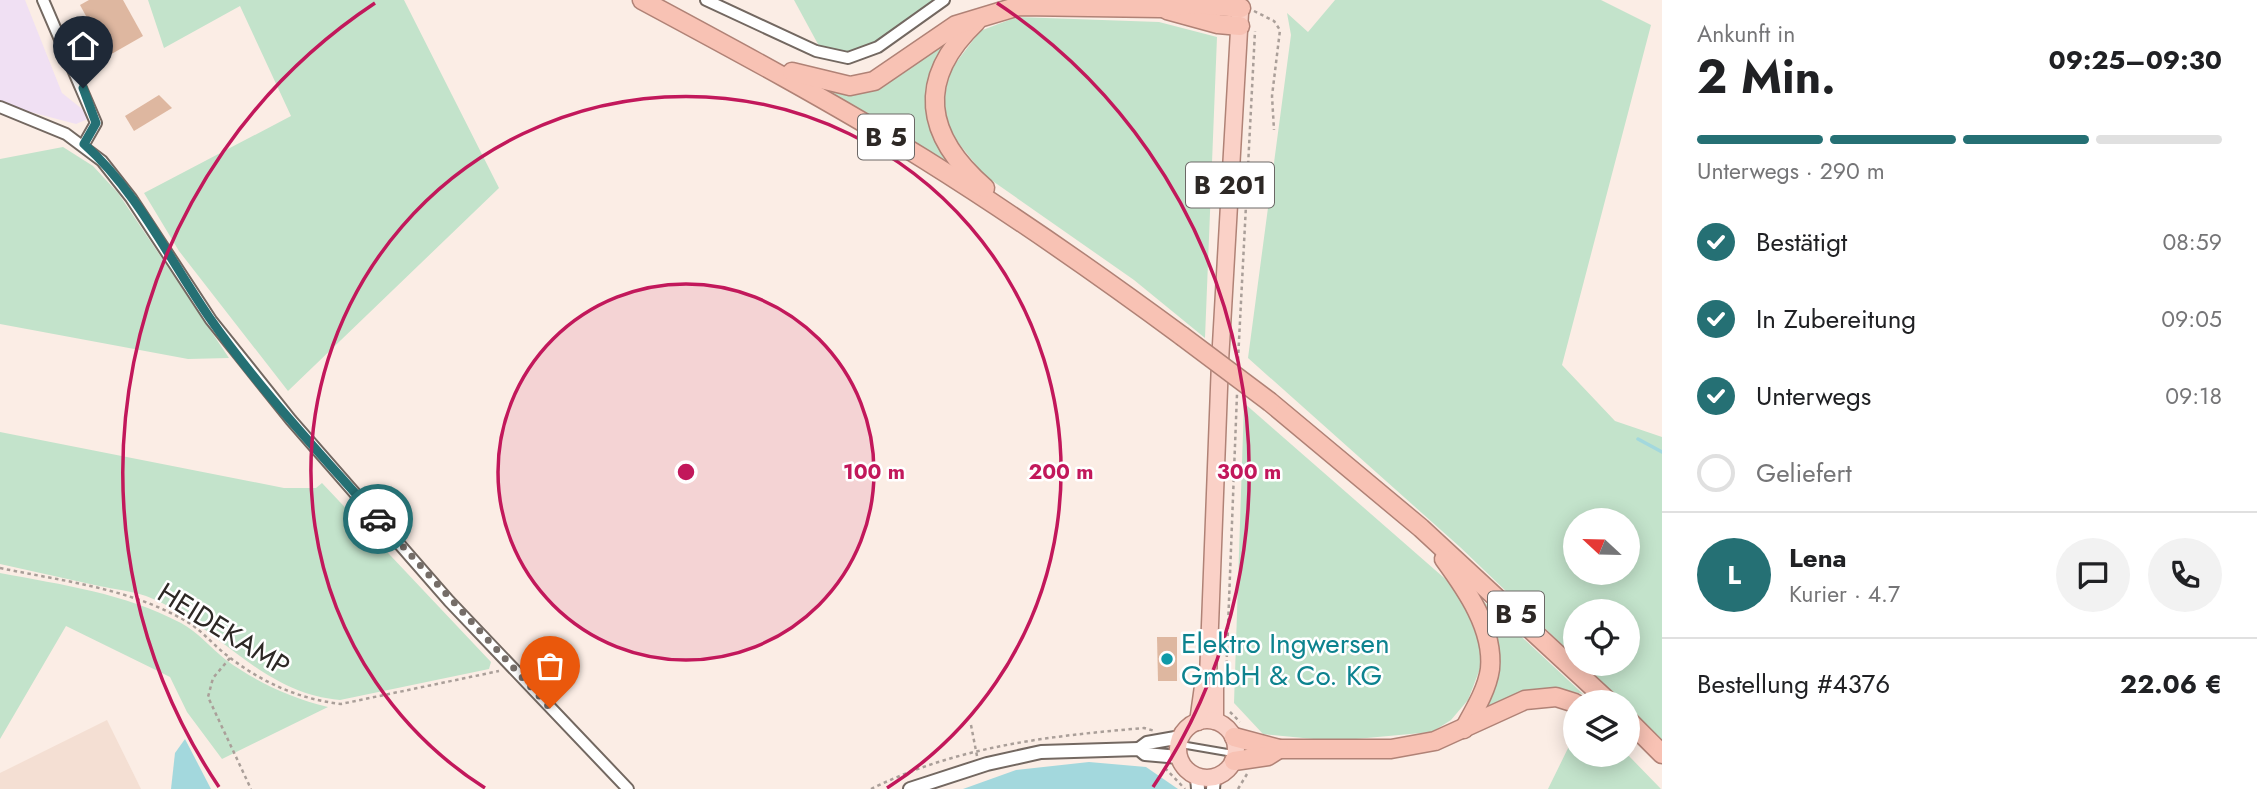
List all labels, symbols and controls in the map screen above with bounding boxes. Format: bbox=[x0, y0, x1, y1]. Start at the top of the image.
pin bbox=[53, 16, 113, 88]
text: Ankunft in bbox=[1697, 17, 1795, 51]
icon: home bbox=[64, 27, 102, 65]
text: 09:25–09:30 bbox=[2048, 41, 2222, 79]
text: 2 Min. bbox=[1697, 44, 1836, 110]
road number: B 5 bbox=[858, 114, 914, 160]
text: Unterwegs · 290 m bbox=[1697, 154, 1885, 188]
road number: B 201 bbox=[1186, 162, 1274, 208]
icon: check bbox=[1697, 223, 1735, 261]
text: Bestätigt bbox=[1756, 223, 1847, 261]
text: 08:59 bbox=[2163, 225, 2222, 259]
icon: check bbox=[1697, 300, 1735, 338]
text: In Zubereitung bbox=[1756, 300, 1916, 338]
text: 09:05 bbox=[2161, 302, 2222, 336]
icon: check bbox=[1697, 377, 1735, 415]
text: Unterwegs bbox=[1756, 377, 1871, 415]
text: 09:18 bbox=[2165, 379, 2222, 413]
text: Geliefert bbox=[1756, 454, 1852, 492]
text: 100 m bbox=[843, 457, 905, 487]
text: 200 m bbox=[1028, 457, 1094, 487]
text: 300 m bbox=[1217, 457, 1281, 487]
centre of rings bbox=[674, 460, 698, 484]
courier bbox=[343, 484, 413, 554]
icon: car bbox=[359, 500, 397, 538]
north arrow bbox=[1563, 508, 1640, 584]
map controls bbox=[1563, 508, 1640, 767]
button: chat bbox=[2056, 538, 2130, 612]
button: phone bbox=[2148, 538, 2222, 612]
text: Lena bbox=[1789, 539, 1847, 577]
text: L bbox=[1727, 556, 1741, 594]
street label: HEIDEKAMP bbox=[150, 573, 298, 686]
text: Kurier · 4.7 bbox=[1789, 577, 1900, 611]
road number: B 5 bbox=[1488, 592, 1544, 636]
button: locate bbox=[1563, 599, 1640, 676]
place label: Elektro Ingwersen GmbH & Co. KG bbox=[1181, 623, 1390, 696]
pin bbox=[520, 636, 580, 708]
icon: bag bbox=[531, 647, 569, 685]
marker: Elektro Ingwersen GmbH & Co. KG bbox=[1159, 651, 1175, 667]
text: Bestellung #4376 bbox=[1697, 665, 1890, 703]
text: 22.06 € bbox=[2120, 665, 2222, 703]
button: layers bbox=[1563, 690, 1640, 767]

